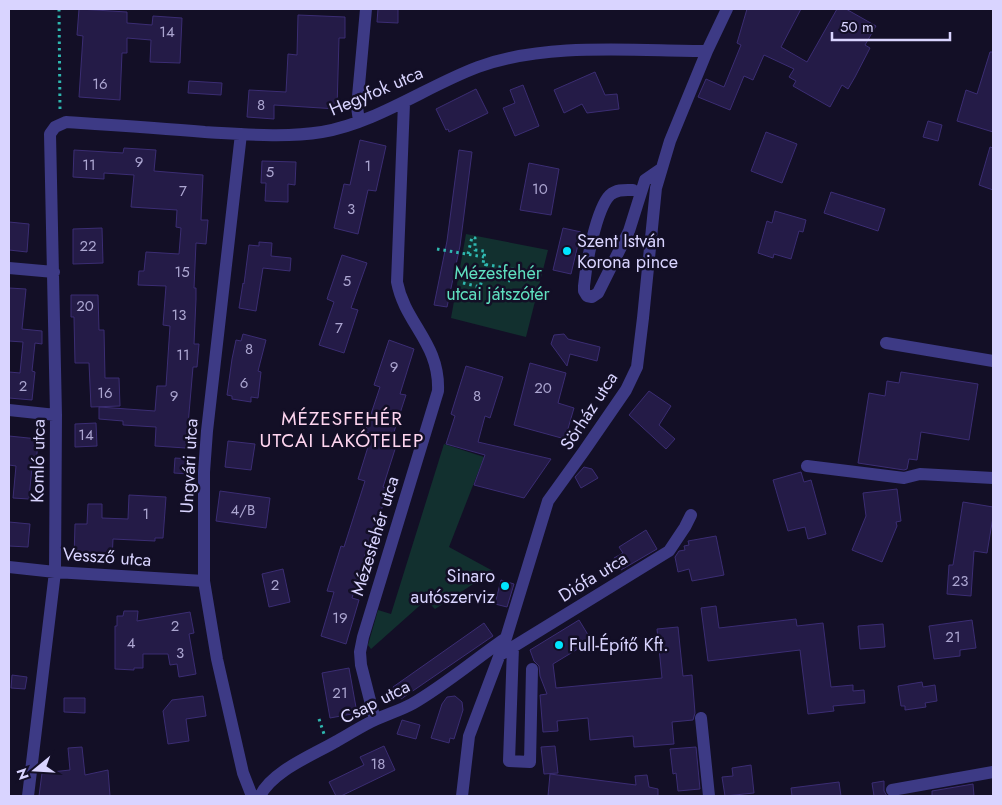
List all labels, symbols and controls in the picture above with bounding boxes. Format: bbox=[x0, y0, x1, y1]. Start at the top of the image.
scale bar bbox=[832, 10, 950, 42]
text: 50 m bbox=[840, 16, 874, 38]
house number: 14 bbox=[159, 21, 175, 43]
street label: Hegyfok utca bbox=[325, 60, 427, 122]
house number: 16 bbox=[92, 73, 108, 95]
house number: 8 bbox=[257, 94, 265, 116]
house number: 9 bbox=[135, 151, 143, 173]
house number: 11 bbox=[82, 154, 96, 176]
house number: 1 bbox=[365, 155, 371, 177]
house number: 5 bbox=[266, 161, 274, 183]
house number: 10 bbox=[532, 178, 548, 200]
house number: 7 bbox=[179, 180, 187, 202]
house number: 3 bbox=[347, 198, 355, 220]
place label: Szent István Korona pince bbox=[577, 228, 678, 275]
house number: 22 bbox=[79, 235, 97, 257]
marker: Szent István Korona pince bbox=[561, 245, 573, 257]
park label: Mézesfehér utcai játszótér bbox=[446, 260, 551, 307]
house number: 15 bbox=[174, 261, 190, 283]
house number: 5 bbox=[343, 270, 351, 292]
house number: 20 bbox=[76, 295, 94, 317]
house number: 13 bbox=[172, 304, 186, 326]
house number: 7 bbox=[335, 317, 343, 339]
house number: 8 bbox=[245, 338, 253, 360]
house number: 11 bbox=[176, 344, 190, 366]
house number: 9 bbox=[390, 356, 398, 378]
street label: Sörház utca bbox=[554, 367, 624, 455]
house number: 6 bbox=[240, 372, 248, 394]
house number: 2 bbox=[19, 375, 27, 397]
house number: 20 bbox=[534, 377, 552, 399]
house number: 16 bbox=[97, 382, 113, 404]
house number: 9 bbox=[170, 385, 178, 407]
house number: 8 bbox=[473, 385, 481, 407]
district label: MÉZESFEHÉR UTCAI LAKÓTELEP bbox=[260, 405, 425, 454]
street label: Ungvári utca bbox=[174, 418, 204, 514]
street label: Komló utca bbox=[24, 419, 52, 503]
house number: 14 bbox=[78, 424, 94, 446]
street label: Mézesfehér utca bbox=[344, 473, 406, 599]
house number: 4/B bbox=[231, 499, 255, 521]
house number: 1 bbox=[143, 503, 149, 525]
street label: Vessző utca bbox=[62, 541, 152, 573]
street label: Diófa utca bbox=[553, 546, 633, 608]
place label: Sinaro autószerviz bbox=[411, 563, 496, 610]
house number: 23 bbox=[952, 570, 968, 592]
house number: 2 bbox=[271, 574, 279, 596]
marker: Sinaro autószerviz bbox=[499, 580, 511, 592]
house number: 19 bbox=[332, 607, 348, 629]
house number: 2 bbox=[171, 615, 179, 637]
house number: 21 bbox=[945, 626, 961, 648]
house number: 4 bbox=[127, 632, 136, 654]
place label: Full-Építő Kft. bbox=[569, 632, 669, 658]
marker: Full-Építő Kft. bbox=[553, 639, 565, 651]
house number: 3 bbox=[176, 642, 184, 664]
street label: Csap utca bbox=[336, 673, 414, 731]
house number: 21 bbox=[332, 682, 348, 704]
north arrow bbox=[10, 745, 60, 795]
house number: 18 bbox=[371, 753, 385, 775]
text: N bbox=[11, 766, 34, 782]

